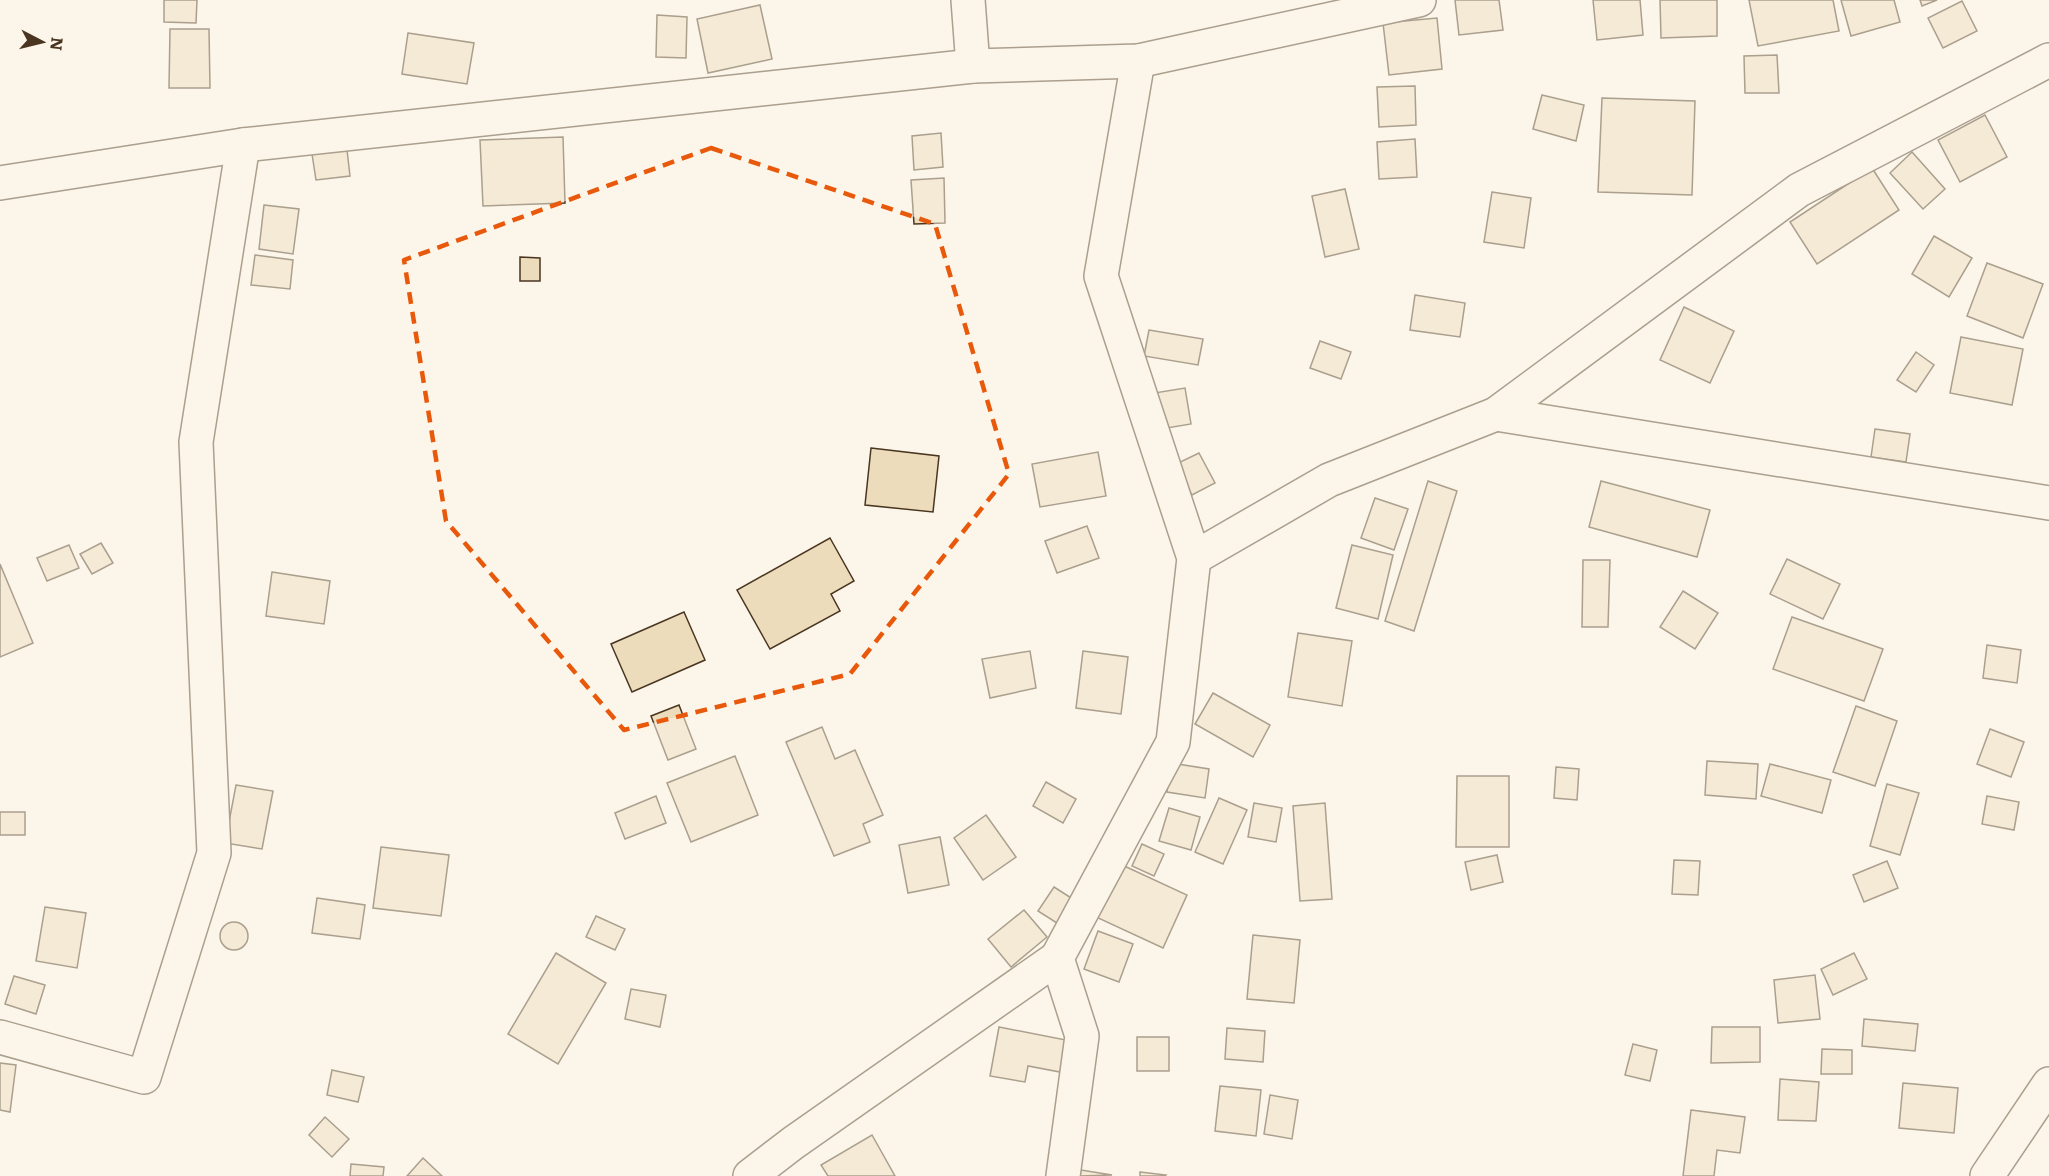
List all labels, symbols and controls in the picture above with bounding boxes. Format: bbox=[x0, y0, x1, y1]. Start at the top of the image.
north arrow bbox=[12, 12, 72, 72]
text: N bbox=[45, 36, 71, 52]

